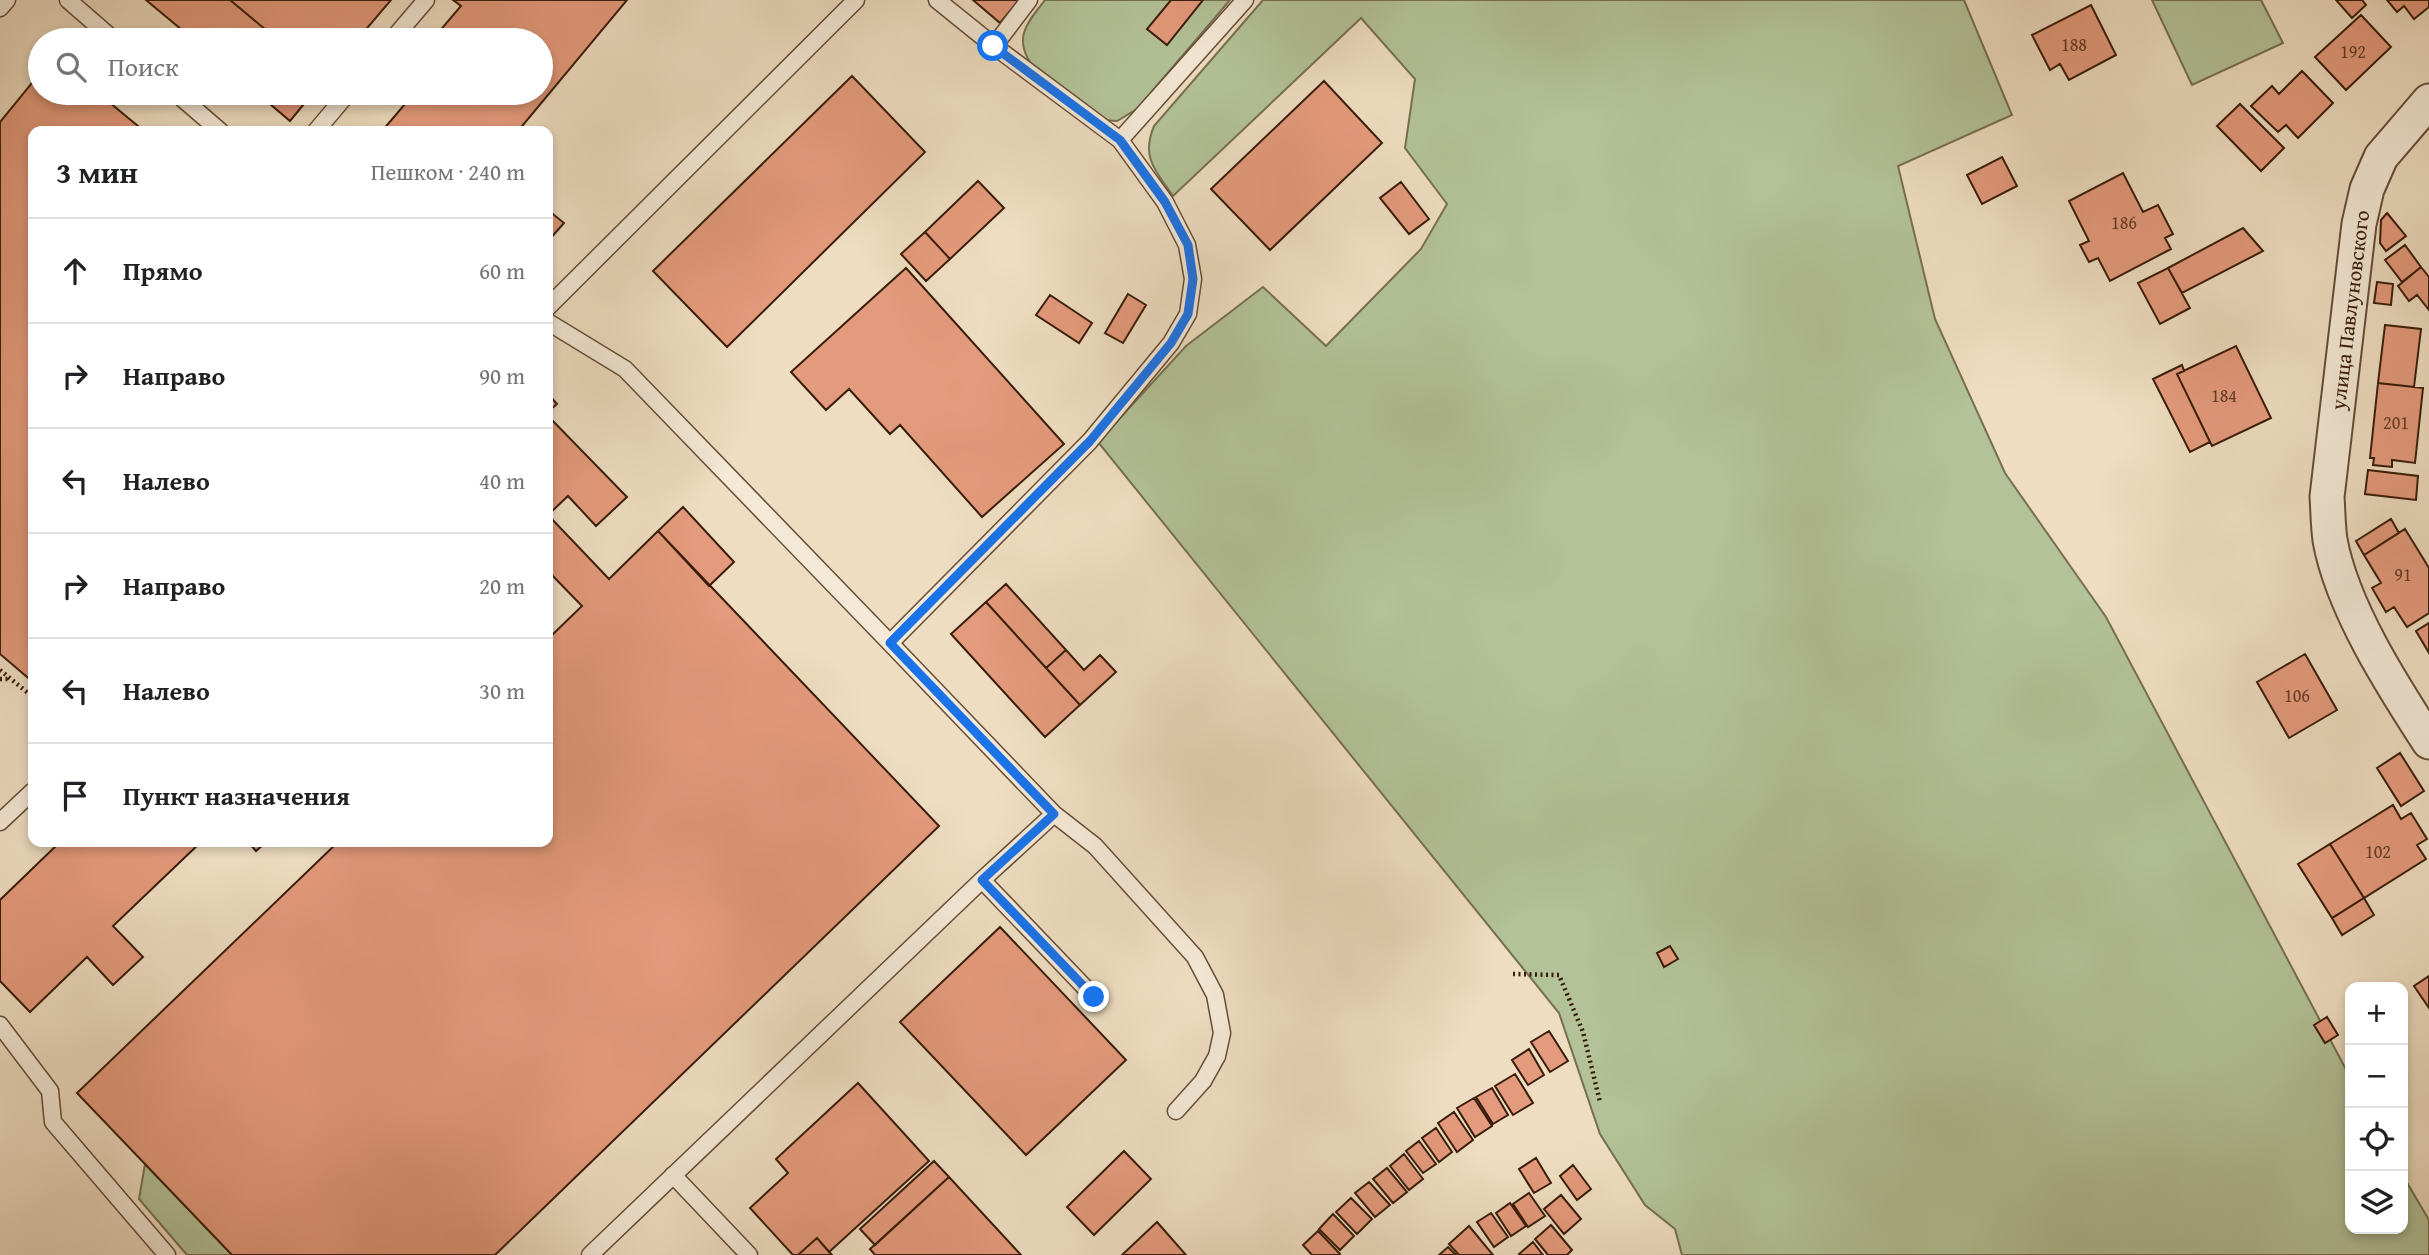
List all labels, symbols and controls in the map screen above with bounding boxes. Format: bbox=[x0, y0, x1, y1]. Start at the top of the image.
search box bbox=[28, 28, 553, 105]
route start bbox=[977, 30, 1008, 61]
house number: 188 bbox=[2061, 31, 2087, 58]
house number: 192 bbox=[2340, 38, 2366, 65]
text: Поиск bbox=[108, 47, 179, 86]
icon: search bbox=[52, 48, 90, 86]
text: 3 мин bbox=[56, 150, 138, 194]
text: Пешком · 240 m bbox=[371, 155, 525, 188]
street label: улица Павлуновского bbox=[2322, 208, 2377, 413]
house number: 186 bbox=[2111, 209, 2137, 236]
text: Прямо bbox=[123, 251, 203, 290]
icon: ahead bbox=[56, 252, 94, 290]
text: 60 m bbox=[479, 254, 525, 287]
text: Направо bbox=[123, 356, 225, 395]
icon: right bbox=[56, 357, 94, 395]
text: 90 m bbox=[479, 359, 525, 392]
house number: 184 bbox=[2211, 382, 2237, 409]
house number: 201 bbox=[2383, 409, 2409, 436]
text: Налево bbox=[123, 461, 210, 500]
icon: left bbox=[56, 462, 94, 500]
text: 40 m bbox=[479, 464, 525, 497]
house number: 91 bbox=[2394, 561, 2412, 588]
text: Направо bbox=[123, 566, 225, 605]
icon: right bbox=[56, 567, 94, 605]
text: 20 m bbox=[479, 569, 525, 602]
text: Налево bbox=[123, 671, 210, 710]
icon: left bbox=[56, 672, 94, 710]
text: 30 m bbox=[479, 674, 525, 707]
house number: 106 bbox=[2284, 682, 2310, 709]
text: Пункт назначения bbox=[123, 776, 350, 815]
icon: arrive bbox=[56, 777, 94, 815]
house number: 102 bbox=[2365, 838, 2391, 865]
route end bbox=[1078, 981, 1109, 1012]
map controls bbox=[2345, 982, 2408, 1234]
button: + bbox=[2345, 982, 2408, 1045]
button: − bbox=[2345, 1045, 2408, 1108]
button: locate bbox=[2345, 1108, 2408, 1171]
button: layers bbox=[2345, 1171, 2408, 1234]

